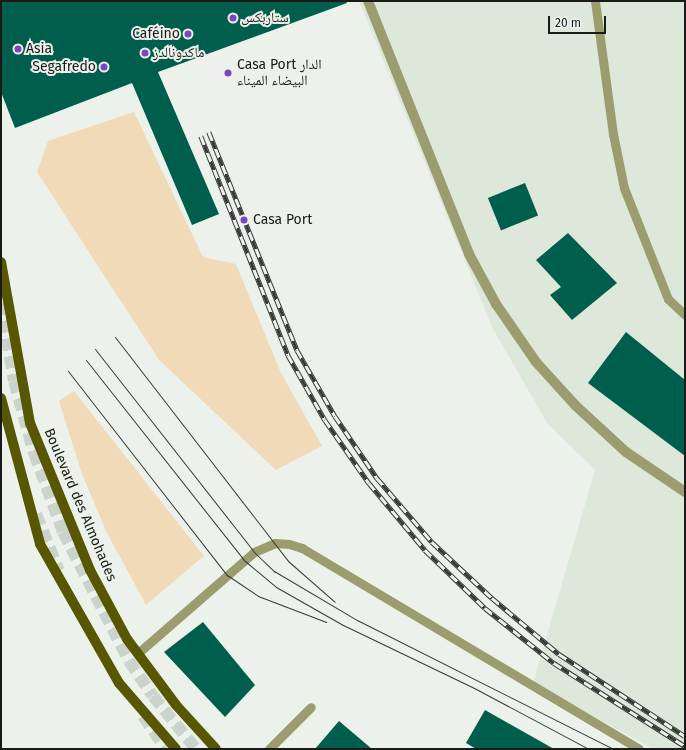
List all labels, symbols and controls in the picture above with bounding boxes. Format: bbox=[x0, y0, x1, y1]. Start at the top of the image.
scale bar bbox=[550, 8, 608, 34]
place label: ستاربكس bbox=[241, 10, 289, 26]
marker: ستاربكس bbox=[228, 13, 238, 23]
text: 20 m bbox=[555, 16, 581, 30]
place label: Caféino bbox=[132, 26, 180, 42]
marker: Caféino bbox=[183, 29, 193, 39]
place label: Asia bbox=[26, 41, 52, 57]
marker: Asia bbox=[13, 44, 23, 54]
place label: ماكدونالدز bbox=[153, 45, 204, 61]
marker: ماكدونالدز bbox=[140, 48, 150, 58]
place label: Casa Port الدار البيضاء الميناء bbox=[237, 57, 322, 90]
place label: Segafredo bbox=[32, 59, 96, 75]
marker: Segafredo bbox=[99, 62, 109, 72]
marker: Casa Port الدار البيضاء الميناء bbox=[222, 67, 234, 79]
place label: Casa Port bbox=[253, 212, 312, 228]
marker: Casa Port bbox=[238, 214, 250, 226]
street label: Boulevard des Almohades bbox=[40, 426, 120, 584]

